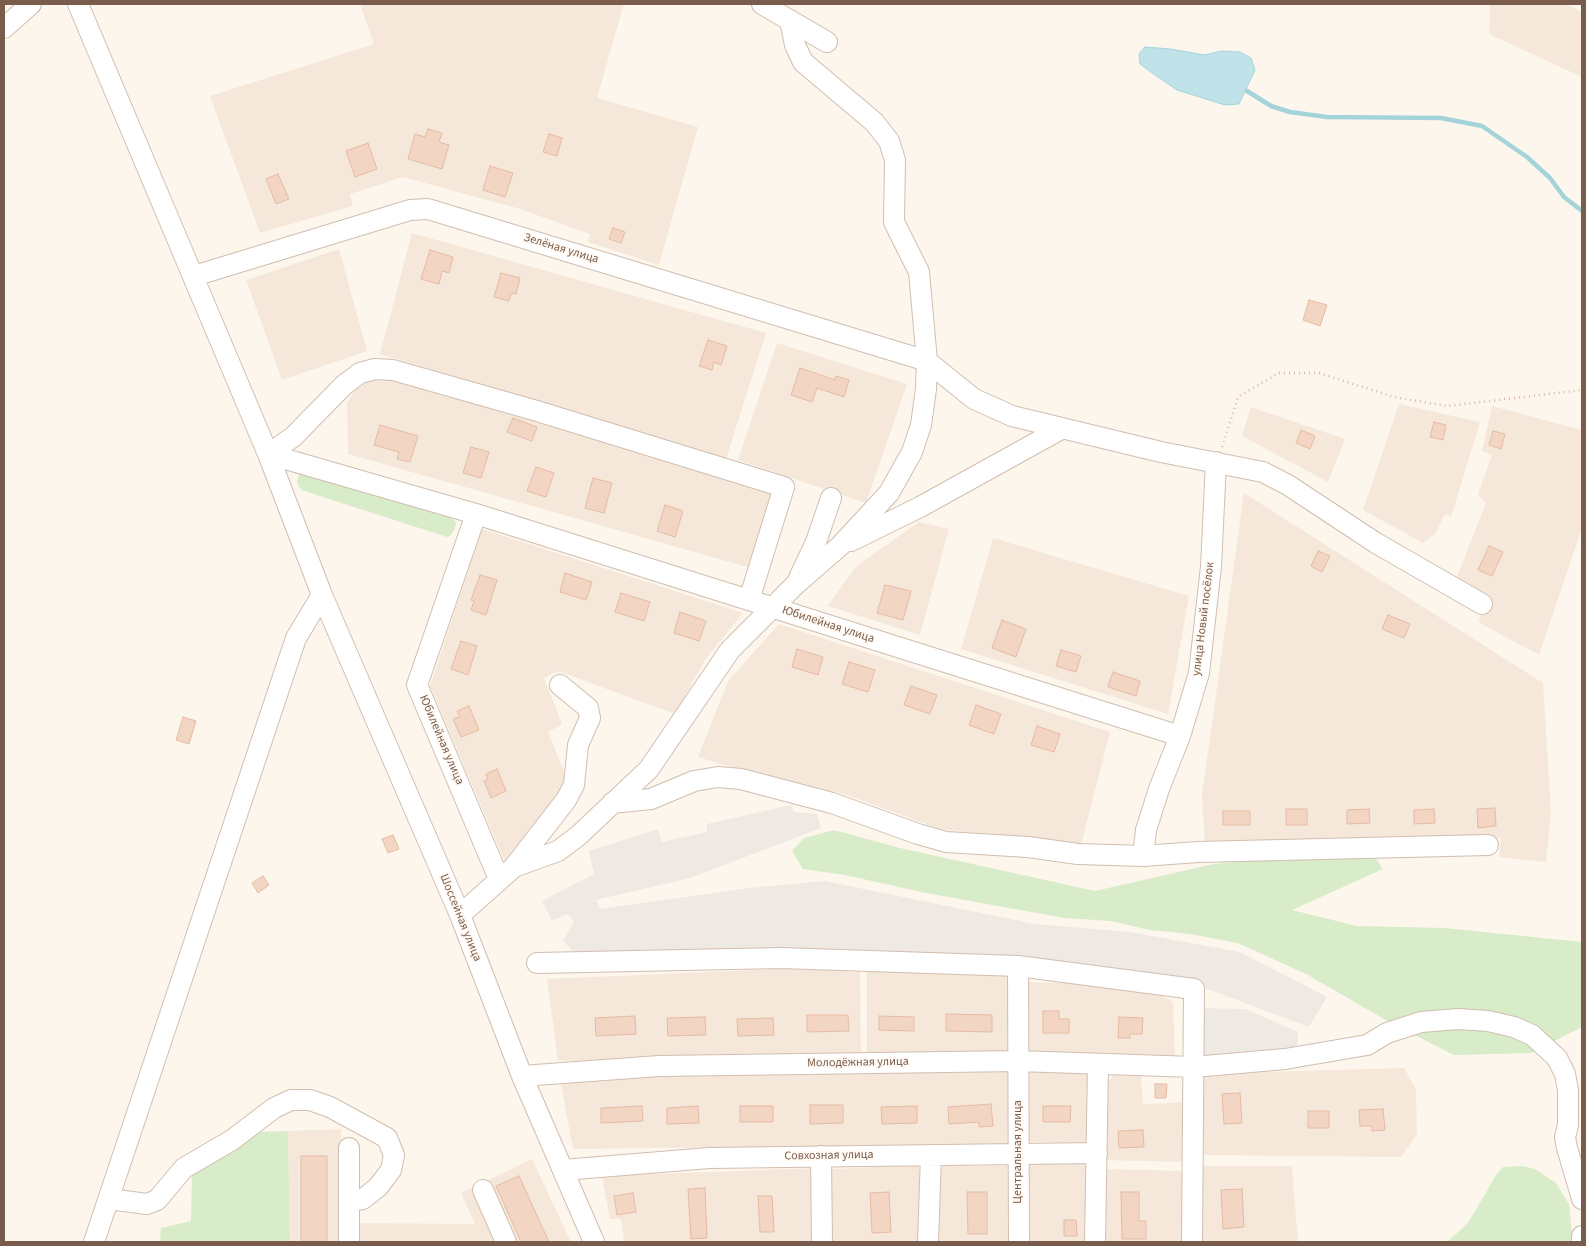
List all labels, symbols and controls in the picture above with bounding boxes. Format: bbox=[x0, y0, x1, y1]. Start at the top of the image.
street label: Зелёная улица bbox=[522, 231, 600, 267]
street label: улица Новый посёлок bbox=[1190, 561, 1218, 677]
street label: Юбилейная улица bbox=[780, 603, 876, 647]
street label: Юбилейная улица bbox=[416, 693, 466, 787]
street label: Шоссейная улица bbox=[436, 872, 484, 964]
street label: Молодёжная улица bbox=[807, 1055, 909, 1071]
street label: Центральная улица bbox=[1011, 1100, 1025, 1204]
street label: Совхозная улица bbox=[784, 1148, 874, 1164]

